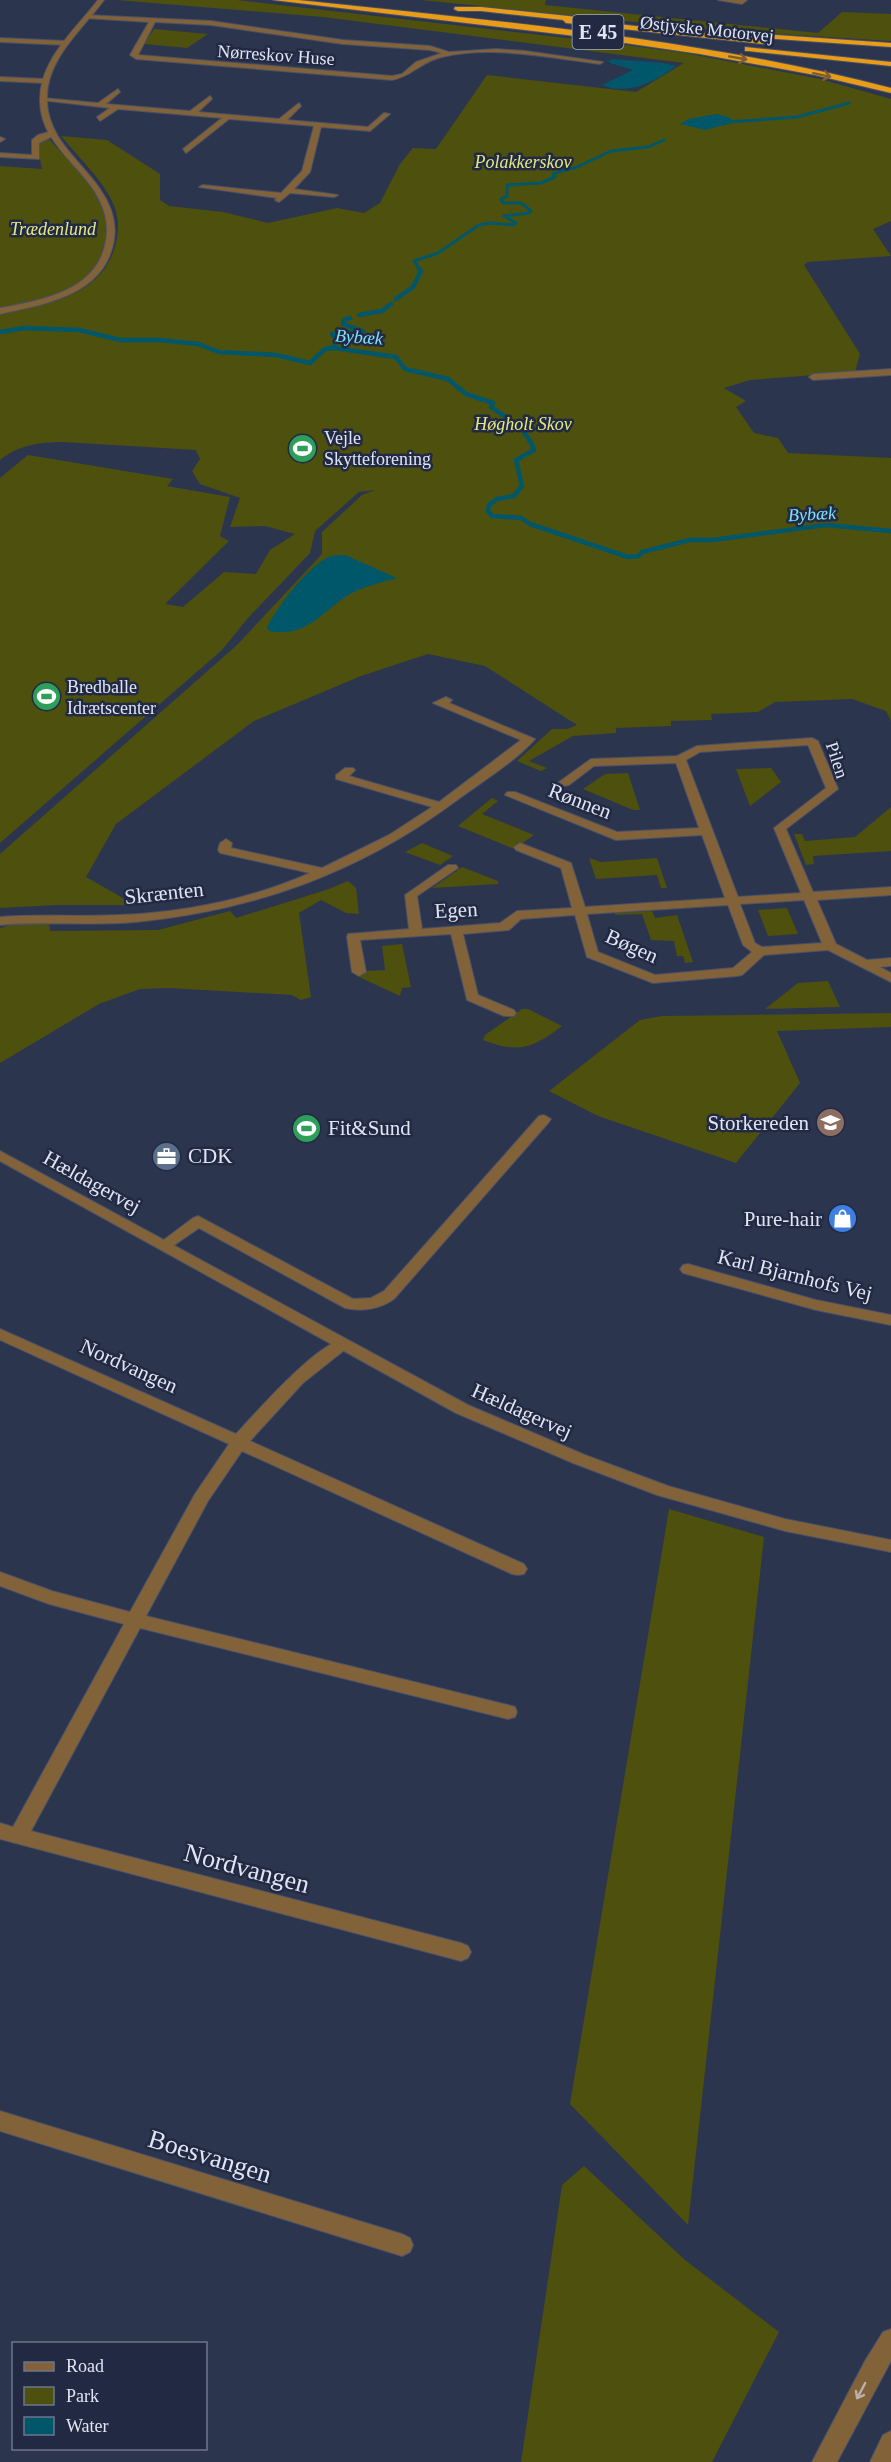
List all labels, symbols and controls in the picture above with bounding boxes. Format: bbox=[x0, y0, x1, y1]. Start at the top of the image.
street label: Østjyske Motorvej bbox=[639, 12, 775, 46]
road number: E 45 bbox=[572, 15, 624, 49]
street label: Nørreskov Huse bbox=[217, 41, 335, 69]
one-way arrow bbox=[728, 53, 747, 64]
one-way arrow bbox=[812, 69, 831, 81]
park label: Polakkerskov bbox=[474, 152, 571, 172]
park label: Trædenlund bbox=[10, 219, 97, 239]
water label: Bybæk bbox=[334, 325, 385, 349]
park label: Høgholt Skov bbox=[473, 414, 572, 434]
place label: Vejle Skytteforening bbox=[324, 428, 431, 469]
sports icon: Vejle Skytteforening bbox=[287, 432, 319, 464]
water label: Bybæk bbox=[788, 503, 837, 525]
place label: Bredballe Idrætscenter bbox=[67, 677, 156, 718]
sports icon: Bredballe Idrætscenter bbox=[30, 681, 62, 713]
street label: Pilen bbox=[822, 739, 852, 781]
street label: Rønnen bbox=[545, 778, 615, 824]
street label: Skrænten bbox=[123, 877, 205, 909]
street label: Egen bbox=[434, 897, 479, 923]
street label: Bøgen bbox=[602, 924, 662, 968]
school or university icon: Storkereden bbox=[814, 1107, 846, 1139]
place label: Storkereden bbox=[708, 1111, 809, 1135]
sports icon: Fit&Sund bbox=[291, 1112, 323, 1144]
place label: Fit&Sund bbox=[328, 1116, 411, 1140]
office icon: CDK bbox=[151, 1140, 183, 1172]
place label: CDK bbox=[188, 1144, 232, 1168]
street label: Hældagervej bbox=[39, 1145, 145, 1219]
shop icon: Pure-hair bbox=[827, 1203, 859, 1235]
place label: Pure-hair bbox=[744, 1207, 822, 1231]
street label: Karl Bjarnhofs Vej bbox=[715, 1244, 875, 1306]
street label: Nordvangen bbox=[77, 1334, 182, 1398]
street label: Hældagervej bbox=[468, 1378, 576, 1444]
street label: Nordvangen bbox=[181, 1838, 313, 1899]
street label: Boesvangen bbox=[145, 2124, 275, 2189]
legend bbox=[12, 2342, 207, 2450]
text: Road bbox=[66, 2356, 104, 2376]
one-way arrow bbox=[855, 2381, 867, 2399]
text: Park bbox=[66, 2386, 99, 2406]
text: Water bbox=[66, 2416, 109, 2436]

